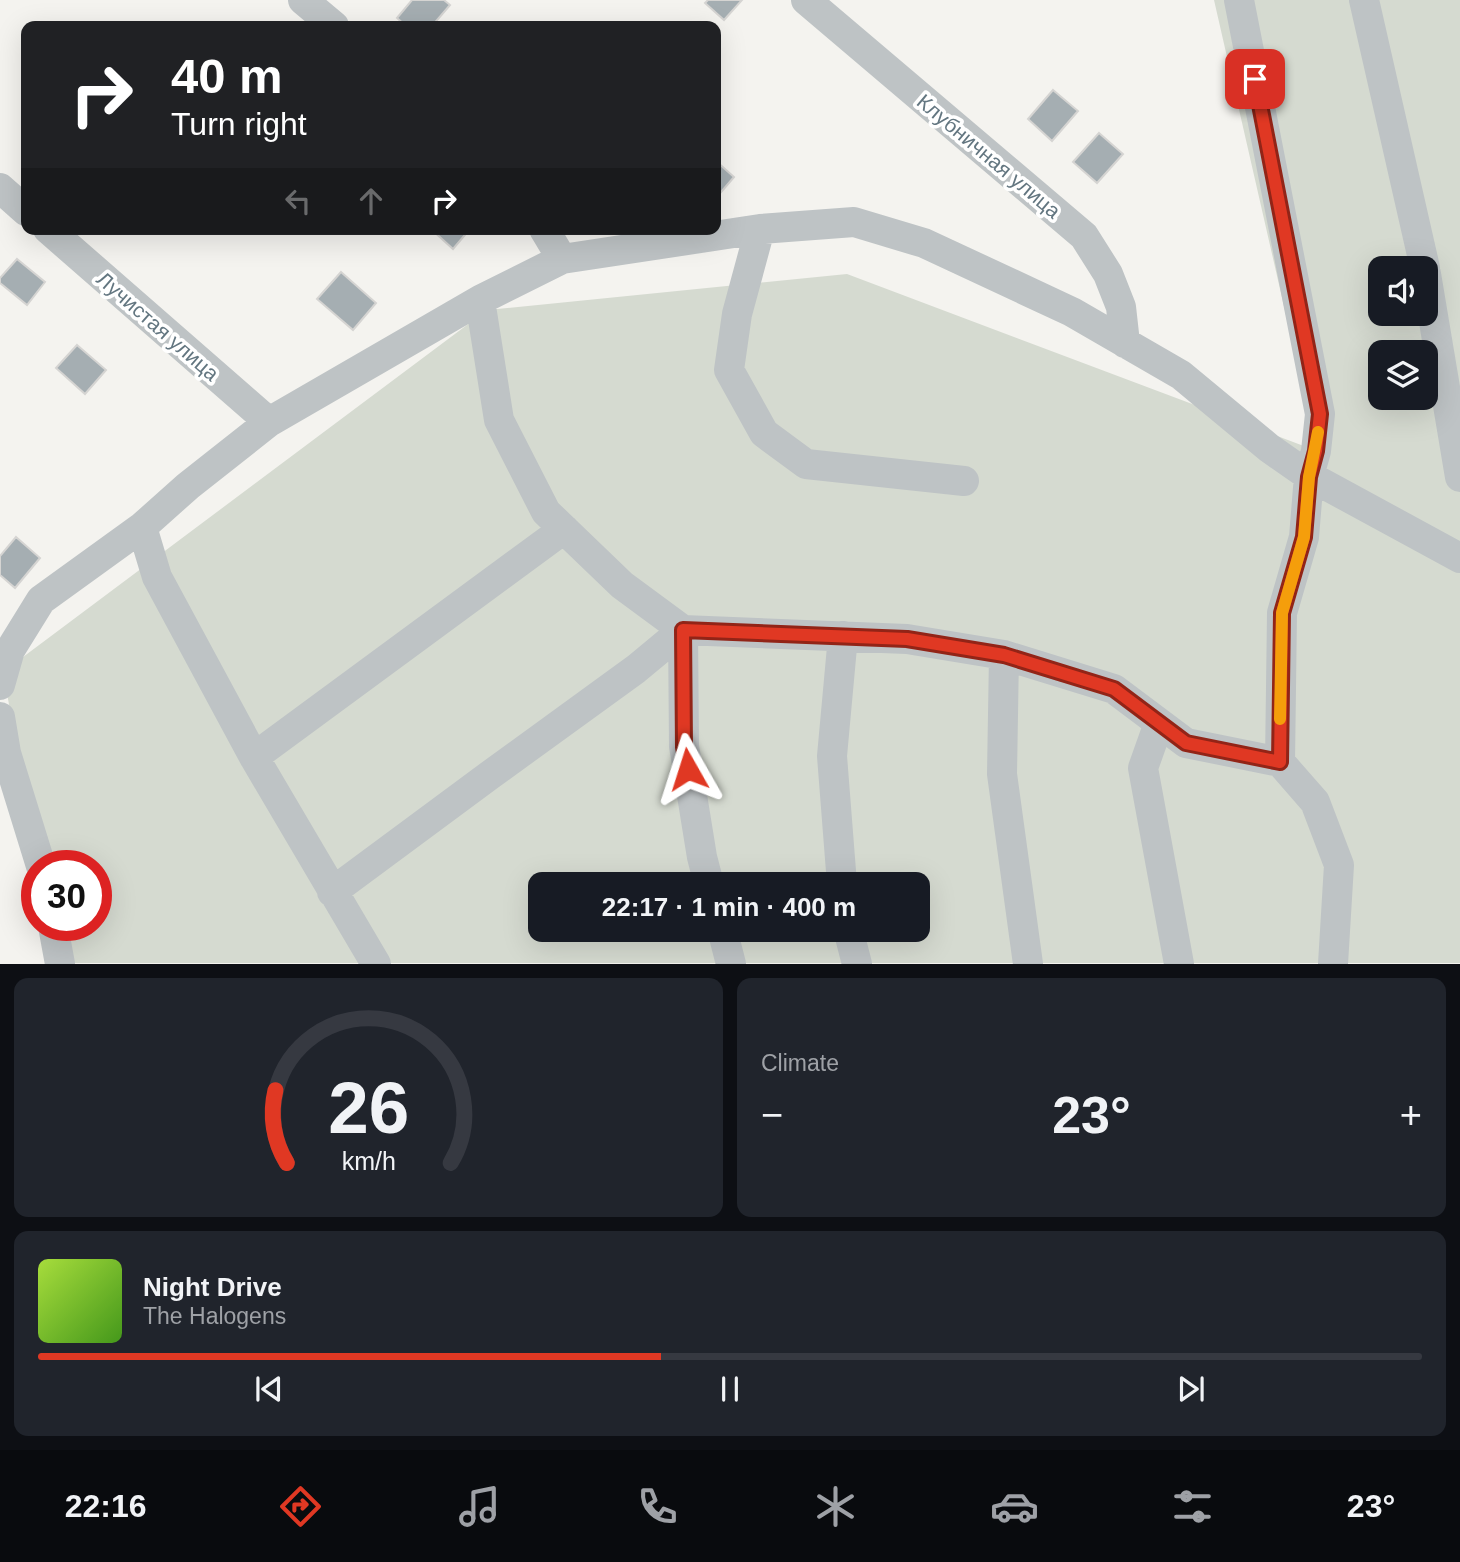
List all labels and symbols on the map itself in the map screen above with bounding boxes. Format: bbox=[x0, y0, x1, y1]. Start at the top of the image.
pin bbox=[1225, 49, 1285, 109]
street label: Клубничная улица bbox=[913, 89, 1065, 223]
street label: Лучистая улица bbox=[92, 267, 224, 385]
position arrow bbox=[651, 732, 725, 806]
speed limit sign: 30 bbox=[21, 850, 112, 941]

